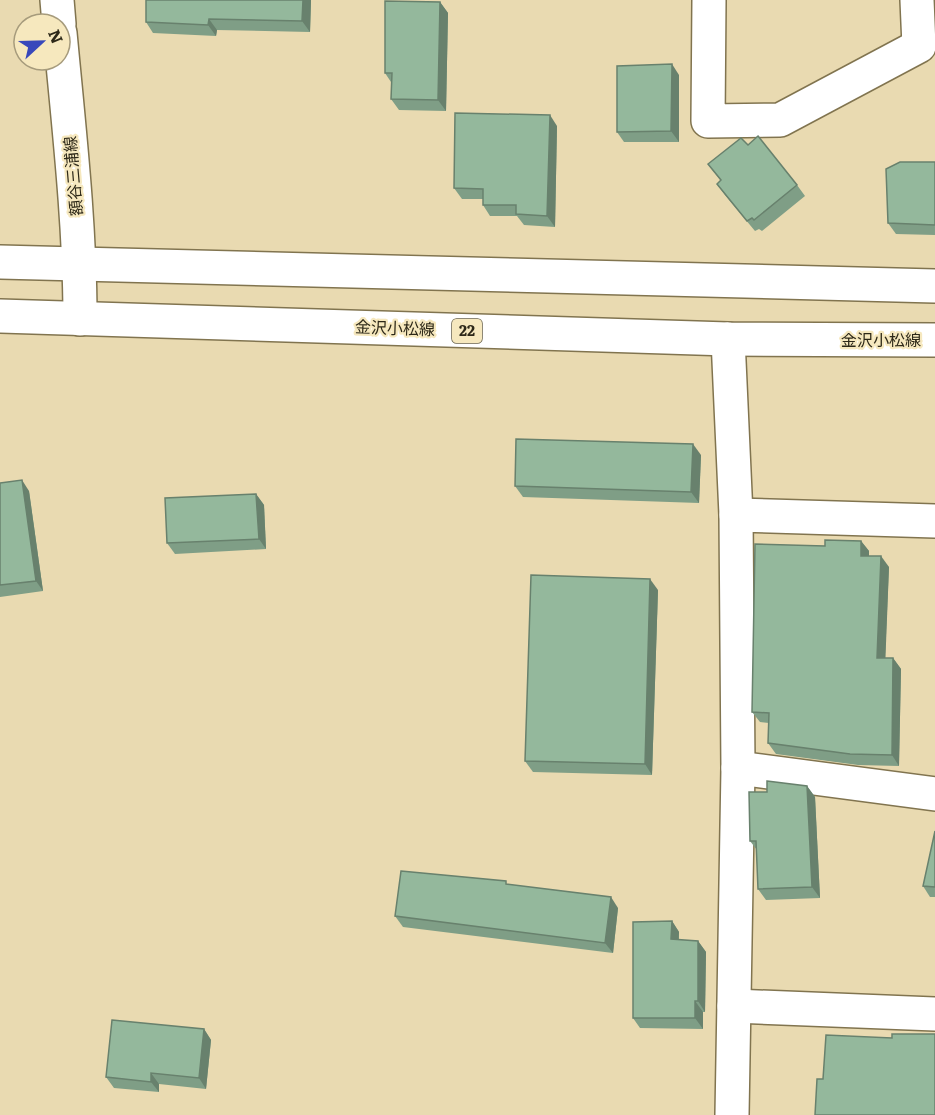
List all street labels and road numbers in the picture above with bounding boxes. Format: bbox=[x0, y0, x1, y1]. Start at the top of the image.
street label: 額谷三浦線 bbox=[57, 135, 87, 217]
street label: 金沢小松線 bbox=[355, 314, 435, 340]
road number: 22 bbox=[452, 319, 482, 343]
street label: 金沢小松線 bbox=[841, 327, 921, 351]

